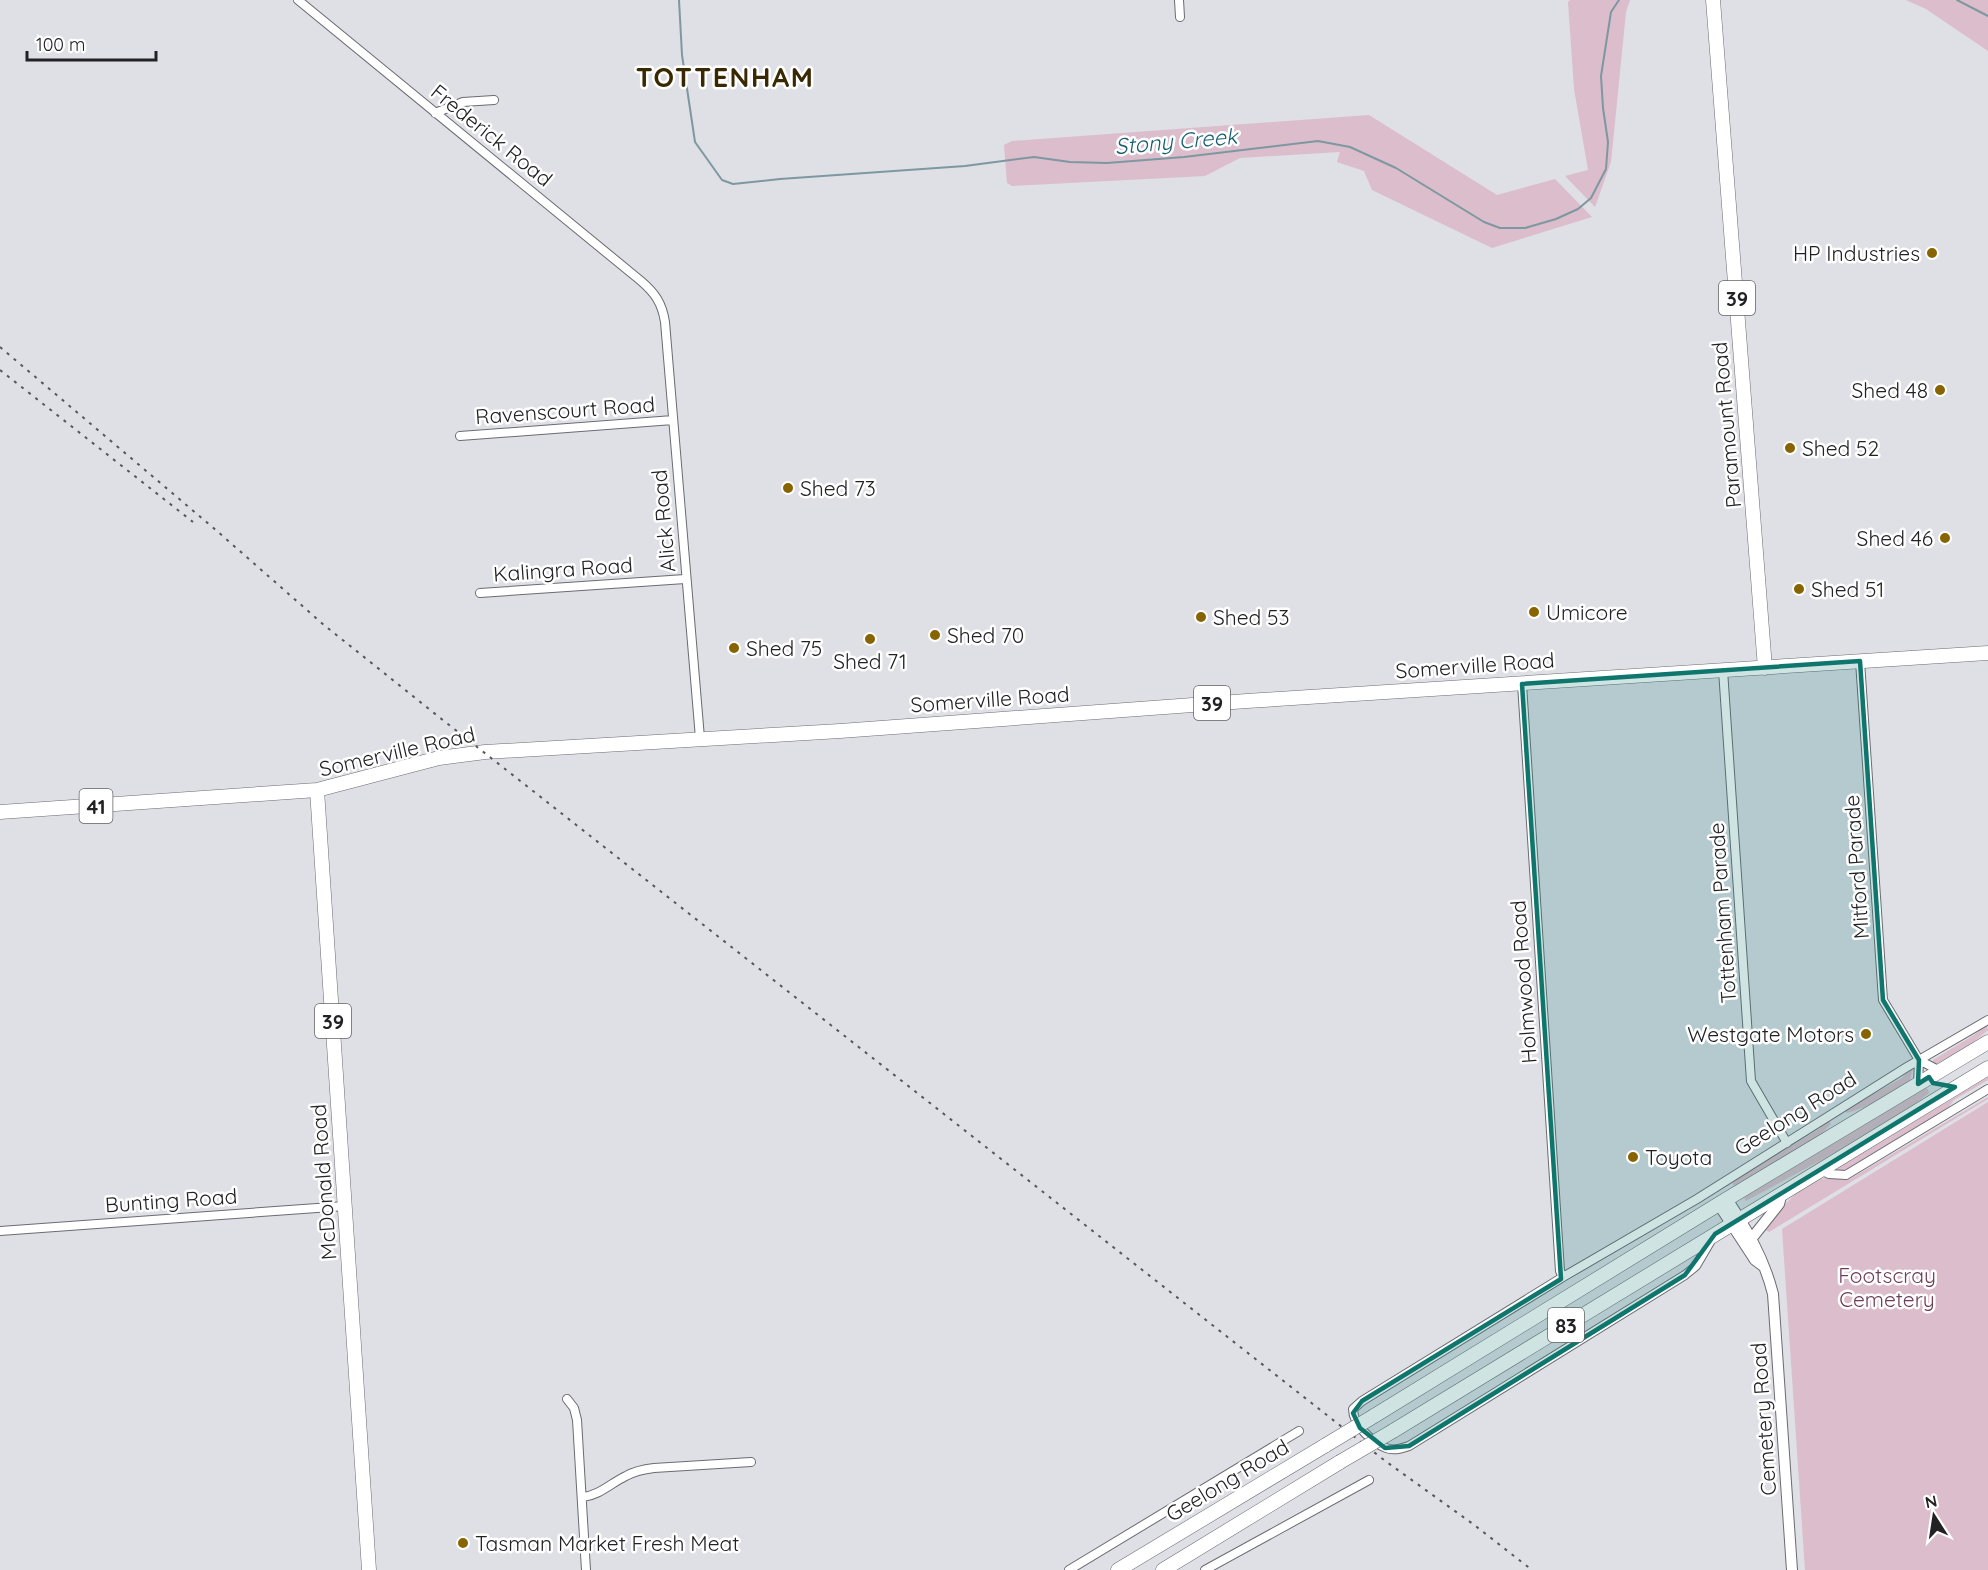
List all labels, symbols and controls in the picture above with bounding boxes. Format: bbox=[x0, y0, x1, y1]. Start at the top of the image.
scale bar bbox=[27, 24, 156, 62]
text: 100 m bbox=[36, 33, 85, 56]
district label: TOTTENHAM bbox=[636, 60, 814, 94]
street label: Frederick Road bbox=[426, 78, 558, 192]
water label: Stony Creek bbox=[1113, 121, 1241, 160]
place label: HP Industries bbox=[1793, 240, 1920, 266]
marker: HP Industries bbox=[1925, 246, 1939, 260]
road number: 39 bbox=[1719, 281, 1755, 315]
street label: Paramount Road bbox=[1706, 341, 1746, 509]
place label: Shed 48 bbox=[1852, 377, 1928, 403]
marker: Shed 48 bbox=[1933, 383, 1947, 397]
street label: Ravenscourt Road bbox=[474, 391, 656, 429]
place label: Shed 52 bbox=[1802, 435, 1879, 461]
marker: Shed 52 bbox=[1783, 441, 1797, 455]
street label: Alick Road bbox=[646, 469, 680, 573]
place label: Shed 73 bbox=[800, 475, 876, 501]
marker: Shed 73 bbox=[781, 481, 795, 495]
place label: Shed 46 bbox=[1857, 525, 1933, 551]
marker: Shed 46 bbox=[1938, 531, 1952, 545]
street label: Kalingra Road bbox=[492, 551, 634, 587]
place label: Shed 51 bbox=[1811, 576, 1884, 602]
marker: Shed 51 bbox=[1792, 582, 1806, 596]
place label: Umicore bbox=[1546, 599, 1628, 625]
place label: Shed 53 bbox=[1213, 604, 1290, 630]
marker: Umicore bbox=[1527, 605, 1541, 619]
marker: Shed 53 bbox=[1194, 610, 1208, 624]
place label: Shed 70 bbox=[947, 622, 1024, 648]
marker: Shed 70 bbox=[928, 628, 942, 642]
marker: Shed 71 bbox=[863, 632, 877, 646]
place label: Shed 75 bbox=[746, 635, 822, 661]
marker: Shed 75 bbox=[727, 641, 741, 655]
street label: Somerville Road bbox=[1395, 646, 1555, 684]
place label: Shed 71 bbox=[833, 648, 907, 674]
street label: Somerville Road bbox=[910, 680, 1070, 718]
road number: 39 bbox=[1194, 686, 1230, 720]
street label: Somerville Road bbox=[316, 720, 478, 782]
road number: 41 bbox=[80, 789, 112, 823]
street label: Mitford Parade bbox=[1838, 794, 1874, 940]
street label: Tottenham Parade bbox=[1703, 822, 1741, 1004]
street label: Holmwood Road bbox=[1504, 900, 1542, 1064]
road number: 39 bbox=[315, 1004, 351, 1038]
place label: Westgate Motors bbox=[1687, 1021, 1854, 1047]
marker: Westgate Motors bbox=[1859, 1027, 1873, 1041]
street label: Geelong Road bbox=[1729, 1065, 1861, 1161]
street label: McDonald Road bbox=[305, 1103, 341, 1261]
place label: Toyota bbox=[1645, 1144, 1712, 1170]
marker: Toyota bbox=[1626, 1150, 1640, 1164]
street label: Bunting Road bbox=[104, 1182, 238, 1218]
park label: Footscray Cemetery bbox=[1838, 1262, 1936, 1312]
road number: 83 bbox=[1548, 1308, 1584, 1342]
street label: Cemetery Road bbox=[1745, 1342, 1781, 1496]
street label: Geelong Road bbox=[1161, 1433, 1293, 1527]
north arrow bbox=[1904, 1486, 1964, 1546]
text: N bbox=[1923, 1490, 1939, 1512]
place label: Tasman Market Fresh Meat bbox=[475, 1530, 739, 1556]
marker: Tasman Market Fresh Meat bbox=[456, 1536, 470, 1550]

